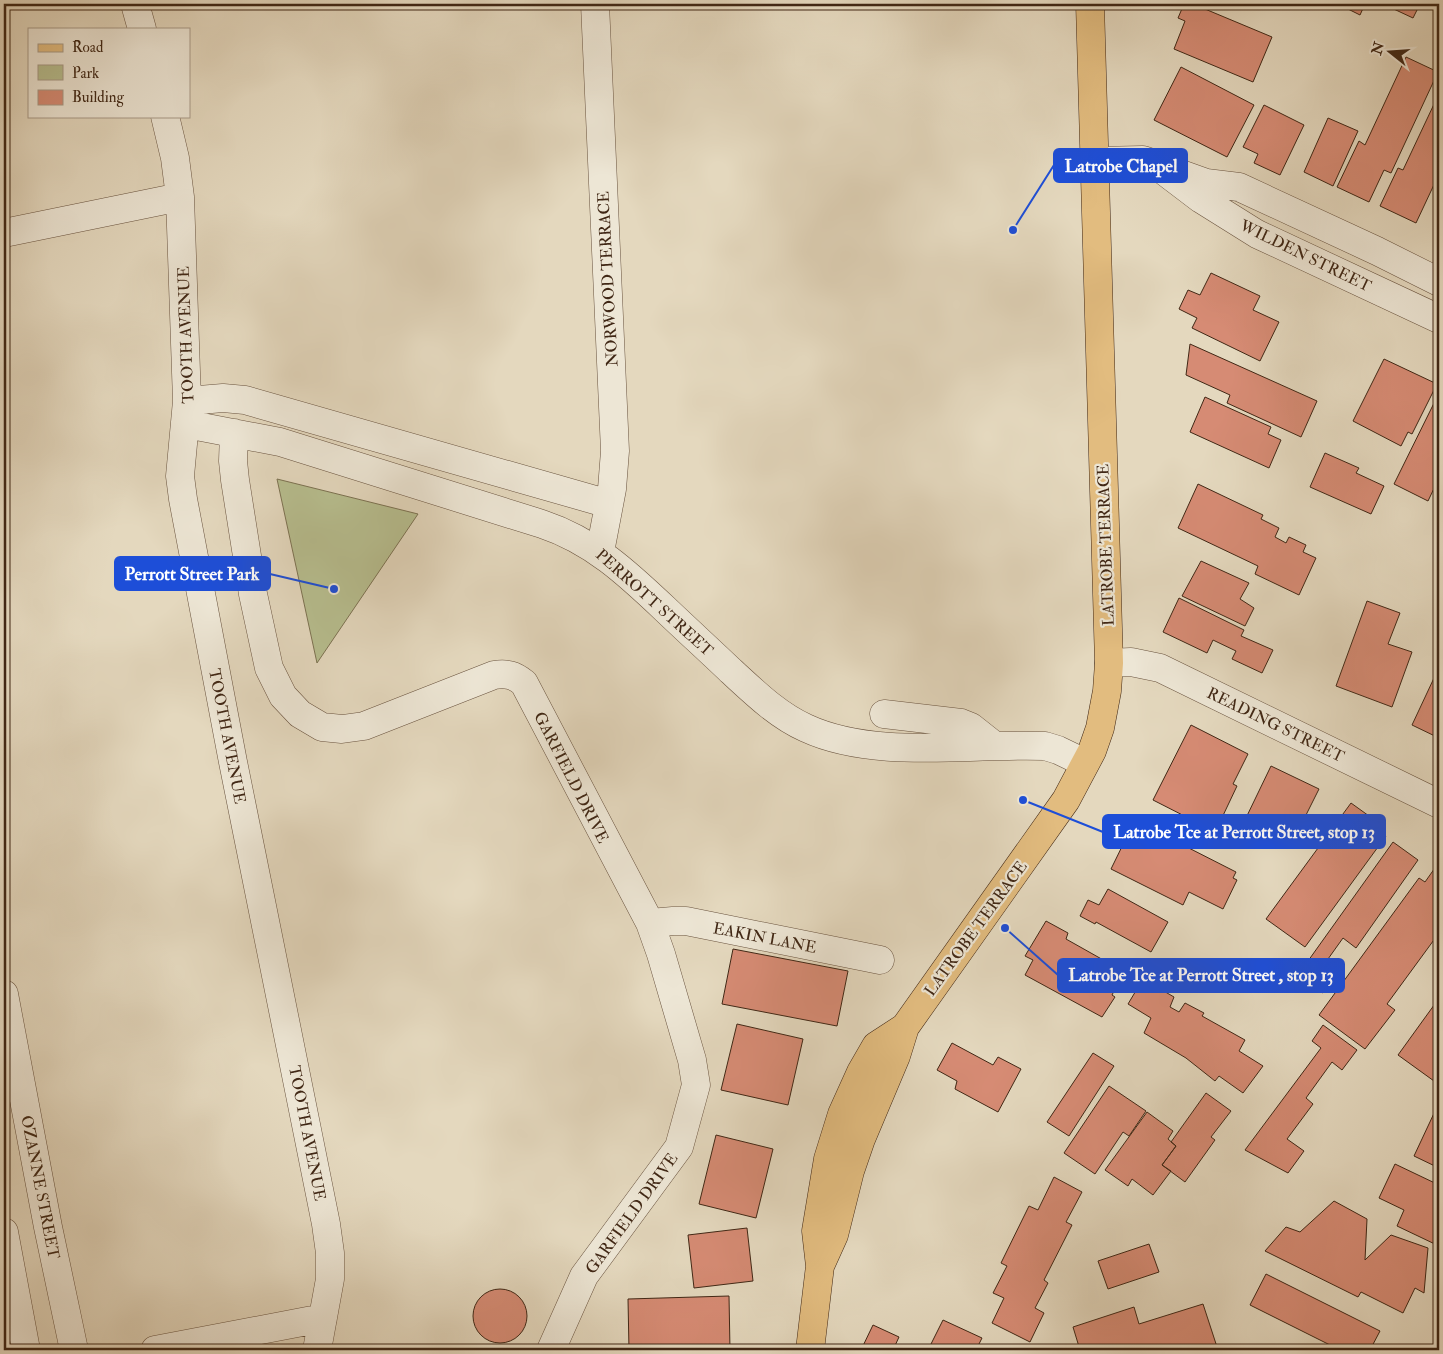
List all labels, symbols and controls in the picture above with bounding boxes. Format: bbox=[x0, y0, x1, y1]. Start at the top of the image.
legend bbox=[28, 28, 190, 118]
north arrow bbox=[1366, 28, 1416, 78]
text: Road bbox=[72, 38, 104, 57]
text: N bbox=[1368, 39, 1388, 58]
text: Park bbox=[72, 64, 99, 83]
text: Building bbox=[72, 88, 124, 107]
callout: Latrobe Chapel bbox=[1054, 149, 1187, 182]
text: Latrobe Chapel bbox=[1065, 155, 1178, 178]
street label: NORWOOD TERRACE bbox=[593, 191, 623, 367]
street label: WILDEN STREET bbox=[1236, 215, 1375, 296]
street label: TOOTH AVENUE bbox=[174, 266, 198, 404]
street label: LATROBE TERRACE bbox=[1093, 464, 1119, 626]
street label: PERROTT STREET bbox=[592, 545, 717, 661]
callout: Perrott Street Park bbox=[115, 557, 270, 590]
text: Perrott Street Park bbox=[125, 563, 260, 586]
street label: TOOTH AVENUE bbox=[204, 667, 250, 806]
street label: READING STREET bbox=[1203, 683, 1348, 767]
street label: GARFIELD DRIVE bbox=[529, 708, 613, 846]
callout: Latrobe Tce at Perrott Street, stop 13 bbox=[1103, 815, 1385, 848]
text: Latrobe Tce at Perrott Street, stop 13 bbox=[1113, 821, 1375, 844]
street label: LATROBE TERRACE bbox=[920, 857, 1032, 1000]
street label: EAKIN LANE bbox=[711, 918, 818, 958]
callout: Latrobe Tce at Perrott Street , stop 13 bbox=[1058, 959, 1344, 992]
text: Latrobe Tce at Perrott Street , stop 13 bbox=[1068, 964, 1334, 987]
street label: TOOTH AVENUE bbox=[284, 1064, 330, 1203]
street label: OZANNE STREET bbox=[16, 1114, 64, 1261]
street label: GARFIELD DRIVE bbox=[581, 1149, 682, 1278]

